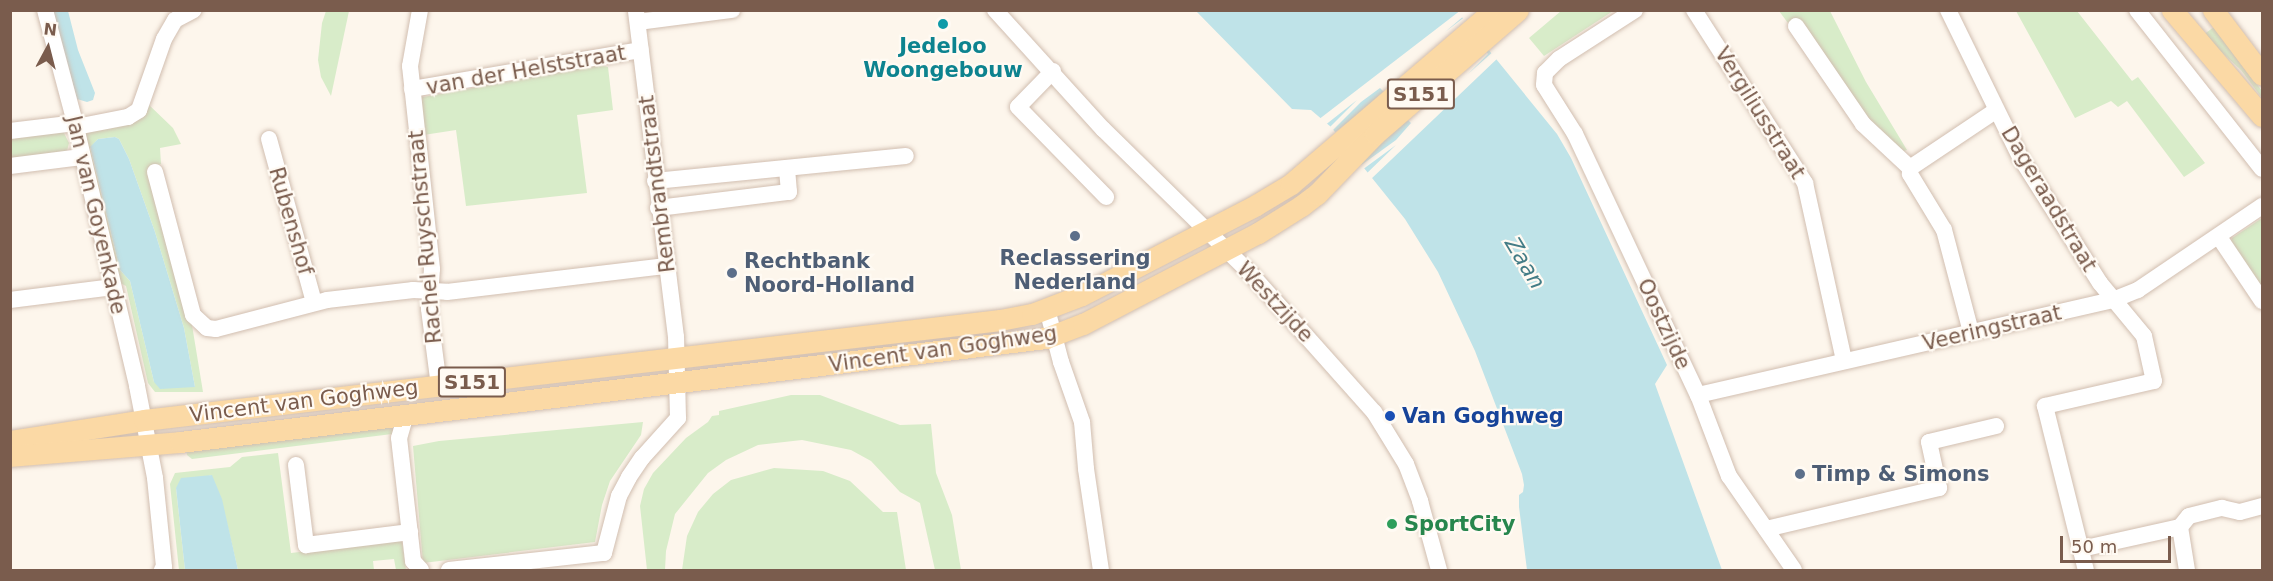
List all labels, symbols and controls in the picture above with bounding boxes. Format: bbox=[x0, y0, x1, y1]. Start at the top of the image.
marker: Jedeloo Woongebouw bbox=[936, 17, 950, 31]
north arrow bbox=[18, 18, 78, 78]
text: N bbox=[42, 19, 58, 40]
place label: Jedeloo Woongebouw bbox=[863, 33, 1023, 83]
street label: van der Helststraat bbox=[424, 40, 628, 100]
street label: Vergiliusstraat bbox=[1709, 42, 1811, 184]
road number: S151 bbox=[1386, 77, 1456, 111]
street label: Rembrandtstraat bbox=[634, 94, 680, 274]
street label: Jan van Goyenkade bbox=[61, 113, 131, 317]
street label: Dageraadstraat bbox=[1996, 122, 2102, 276]
street label: Rachel Ruyschstraat bbox=[403, 129, 447, 345]
street label: Rubenshof bbox=[264, 164, 318, 278]
marker: Reclassering Nederland bbox=[1068, 229, 1082, 243]
water label: Zaan bbox=[1499, 232, 1551, 294]
place label: Reclassering Nederland bbox=[999, 245, 1151, 295]
place label: Rechtbank Noord-Holland bbox=[744, 248, 915, 298]
street label: Westzijde bbox=[1231, 257, 1319, 347]
marker: Rechtbank Noord-Holland bbox=[725, 266, 739, 280]
street label: Oostzijde bbox=[1632, 274, 1696, 374]
street label: Veeringstraat bbox=[1920, 300, 2064, 356]
street label: Vincent van Goghweg bbox=[827, 321, 1059, 377]
road number: S151 bbox=[438, 365, 506, 399]
street label: Vincent van Goghweg bbox=[188, 374, 420, 428]
place label: Van Goghweg bbox=[1402, 403, 1564, 429]
marker: Van Goghweg bbox=[1383, 409, 1397, 423]
place label: Timp & Simons bbox=[1812, 461, 1989, 487]
marker: Timp & Simons bbox=[1793, 467, 1807, 481]
place label: SportCity bbox=[1404, 511, 1515, 537]
marker: SportCity bbox=[1385, 517, 1399, 531]
scale bar bbox=[2063, 524, 2174, 562]
text: 50 m bbox=[2071, 536, 2117, 557]

